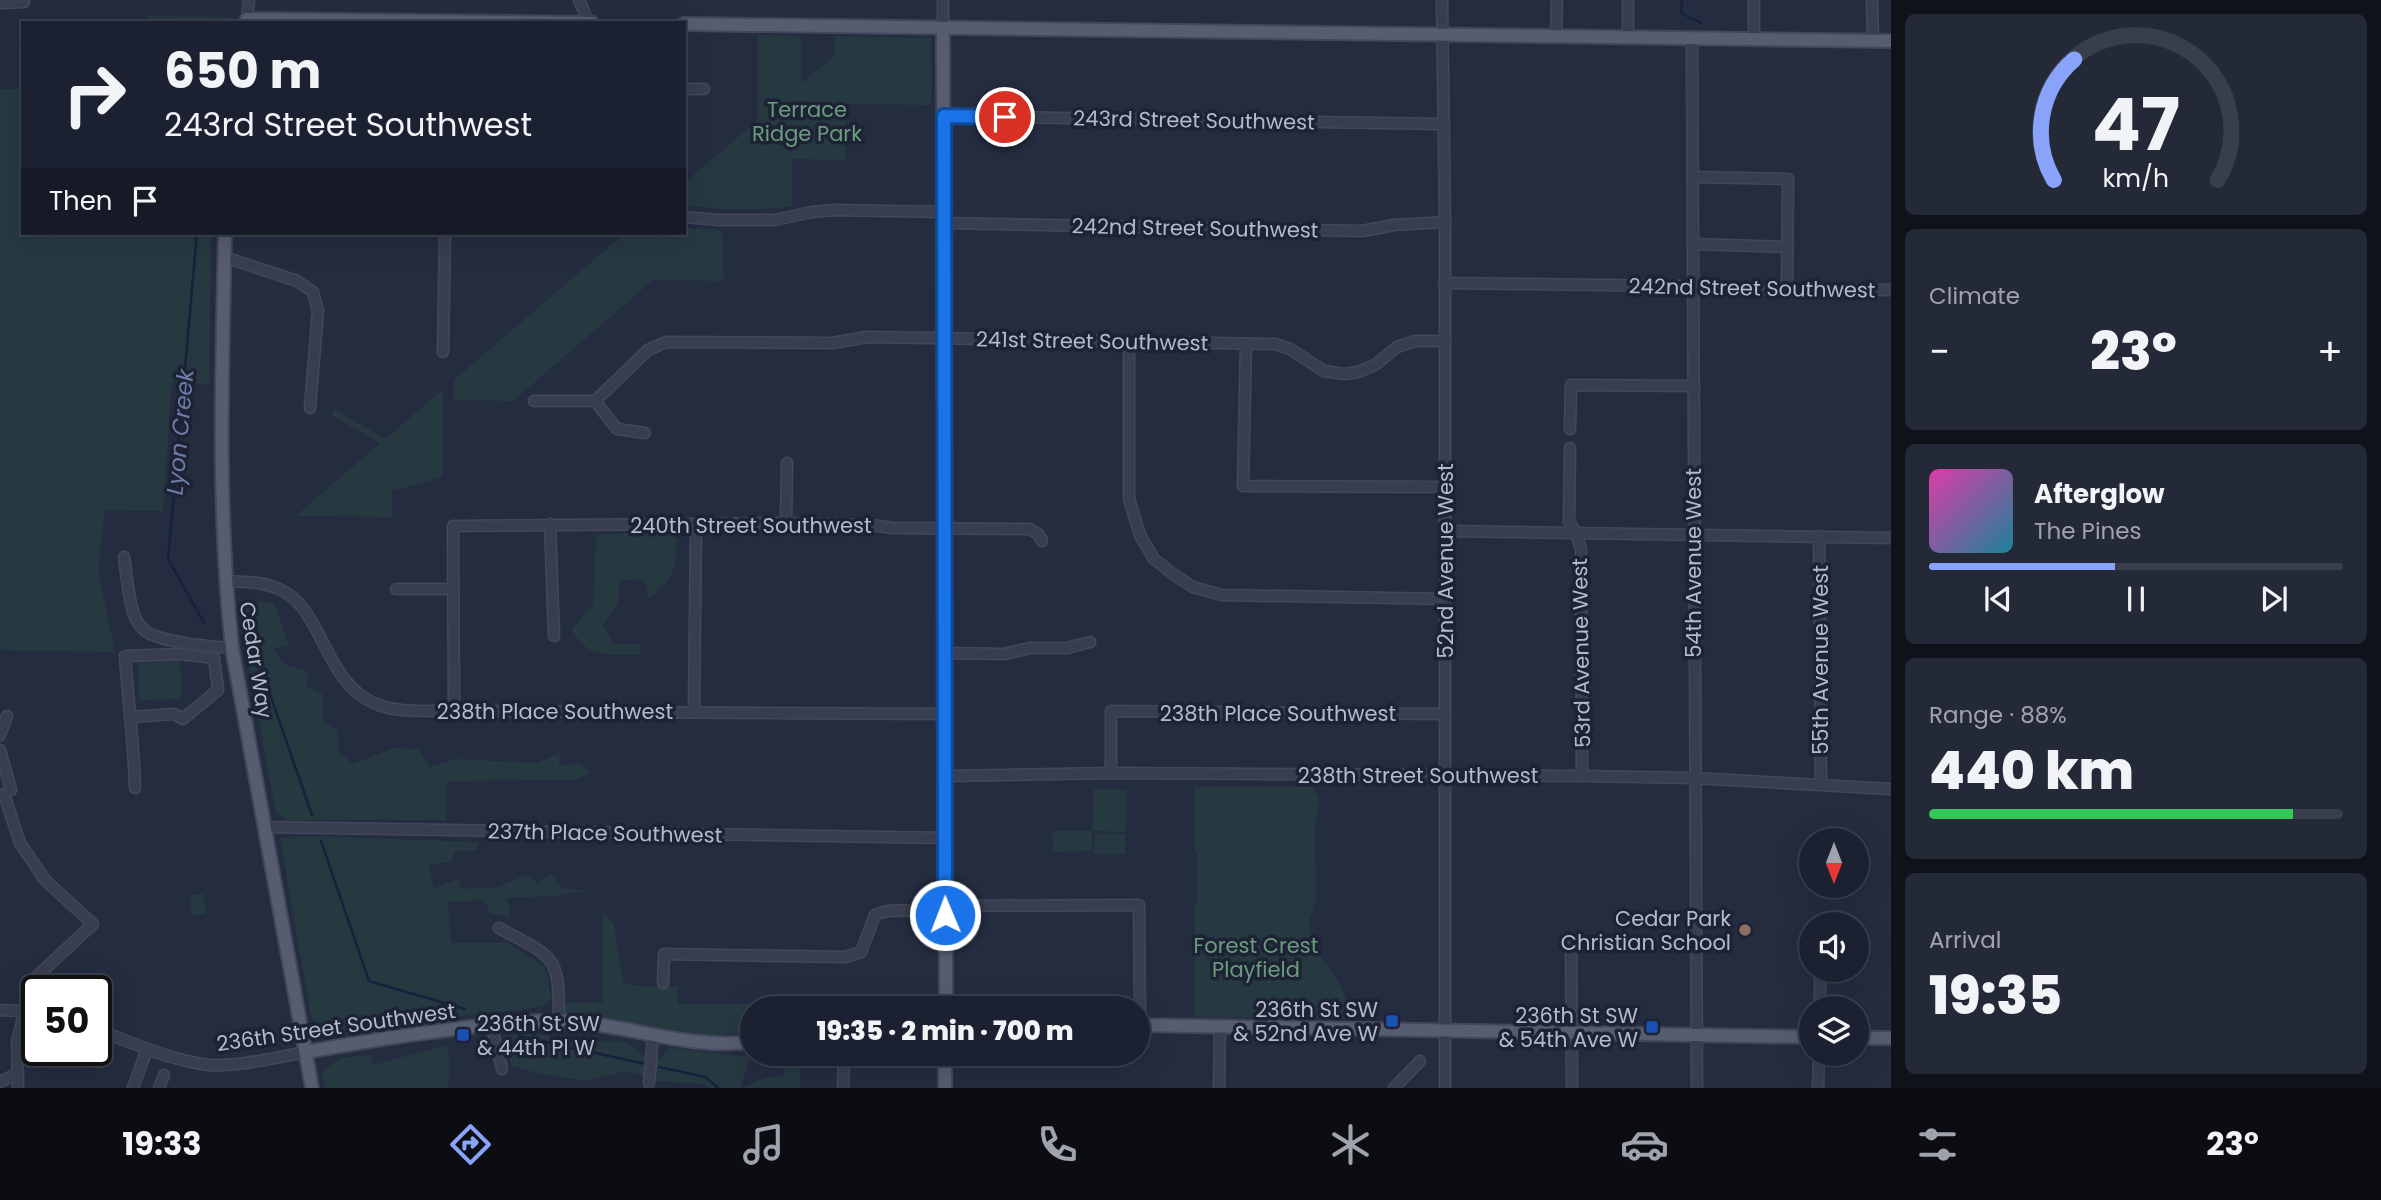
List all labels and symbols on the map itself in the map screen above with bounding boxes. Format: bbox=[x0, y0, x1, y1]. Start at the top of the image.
pin bbox=[975, 87, 1035, 147]
park label: Terrace Ridge Park bbox=[752, 95, 862, 148]
street label: 243rd Street Southwest bbox=[1073, 103, 1315, 137]
street label: 242nd Street Southwest bbox=[1071, 211, 1319, 245]
street label: 242nd Street Southwest bbox=[1628, 271, 1876, 305]
street label: 241st Street Southwest bbox=[976, 324, 1208, 358]
water label: Lyon Creek bbox=[159, 367, 202, 496]
street label: 52nd Avenue West bbox=[1431, 463, 1460, 659]
street label: 54th Avenue West bbox=[1679, 468, 1708, 658]
street label: 240th Street Southwest bbox=[630, 511, 872, 540]
street label: 53rd Avenue West bbox=[1565, 558, 1597, 748]
street label: 55th Avenue West bbox=[1806, 565, 1835, 755]
street label: Cedar Way bbox=[232, 600, 280, 721]
street label: 238th Place Southwest bbox=[437, 697, 673, 726]
street label: 238th Place Southwest bbox=[1160, 699, 1396, 728]
street label: 238th Street Southwest bbox=[1298, 761, 1538, 790]
street label: 237th Place Southwest bbox=[487, 816, 723, 850]
north arrow bbox=[1799, 828, 1869, 898]
position arrow bbox=[908, 878, 982, 952]
place label: Cedar Park Christian School bbox=[1561, 904, 1731, 957]
marker: Cedar Park Christian School bbox=[1737, 922, 1753, 938]
park label: Forest Crest Playfield bbox=[1194, 931, 1318, 984]
speed limit sign: 50 bbox=[21, 975, 112, 1066]
place label: 236th St SW & 52nd Ave W bbox=[1233, 995, 1378, 1048]
street label: 236th Street Southwest bbox=[215, 996, 457, 1058]
place label: 236th St SW & 54th Ave W bbox=[1499, 1001, 1638, 1054]
place label: 236th St SW & 44th Pl W bbox=[477, 1009, 600, 1062]
marker: 236th St SW & 52nd Ave W bbox=[1384, 1013, 1400, 1029]
marker: 236th St SW & 54th Ave W bbox=[1644, 1019, 1660, 1035]
marker: 236th St SW & 44th Pl W bbox=[455, 1027, 471, 1043]

